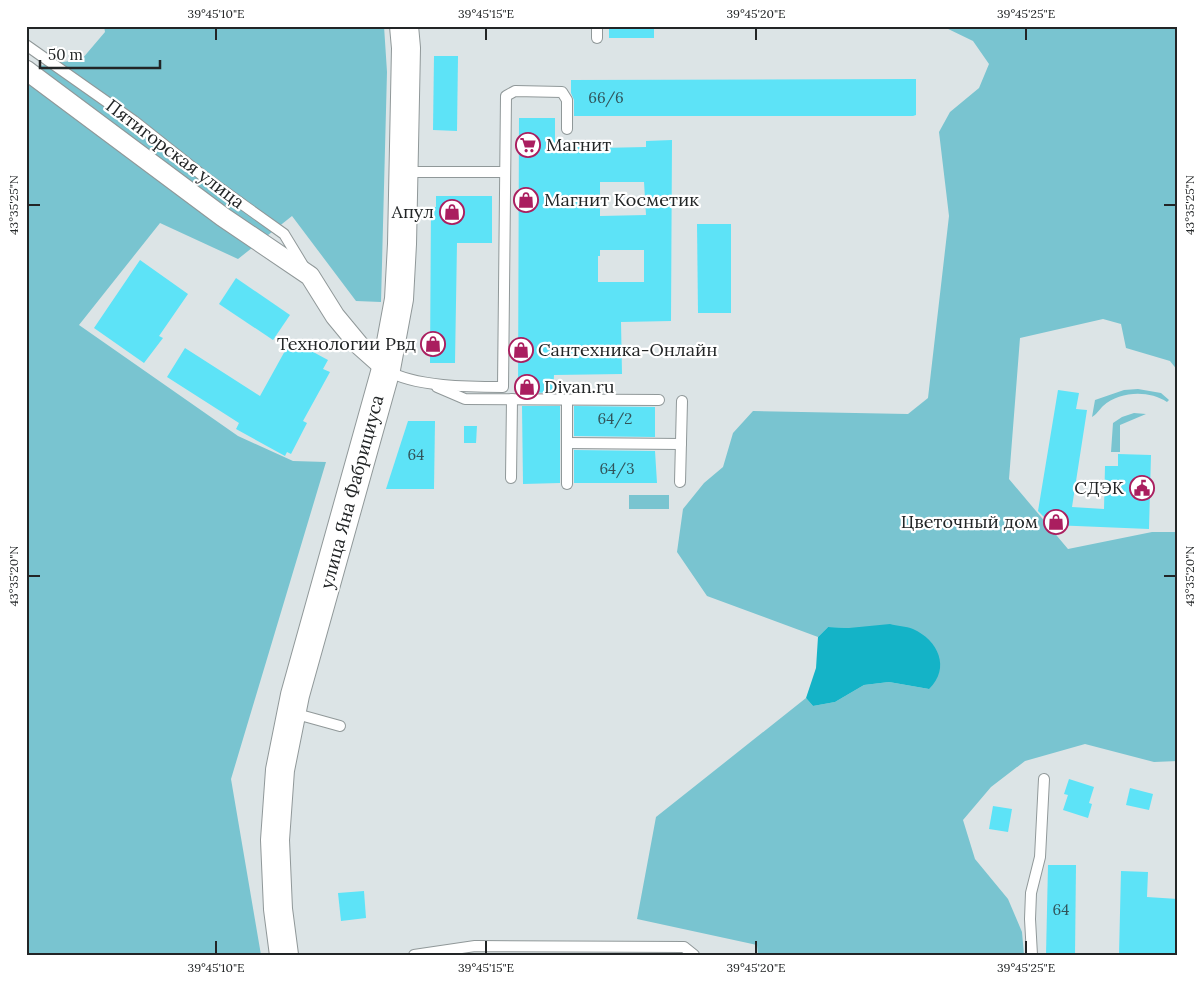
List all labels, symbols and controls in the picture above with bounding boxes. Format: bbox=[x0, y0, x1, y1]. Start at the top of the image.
text: 39°45'10"E bbox=[187, 6, 245, 21]
text: 39°45'15"E bbox=[458, 6, 514, 21]
text: 39°45'20"E bbox=[726, 6, 786, 21]
text: 39°45'25"E bbox=[997, 6, 1055, 21]
scale bar bbox=[40, 38, 160, 70]
text: 50 m bbox=[48, 45, 83, 64]
house number: 66/6 bbox=[588, 88, 624, 108]
street label: Пятигорская улица bbox=[101, 94, 249, 213]
supermarket icon: Магнит bbox=[515, 132, 541, 158]
place label: Магнит bbox=[546, 133, 611, 156]
text: 43°35'25"N bbox=[6, 175, 21, 235]
text: 43°35'25"N bbox=[1182, 175, 1197, 235]
shop icon: Магнит Косметик bbox=[513, 187, 539, 213]
place label: Магнит Косметик bbox=[544, 188, 699, 211]
shop icon: Апул bbox=[439, 199, 465, 225]
place label: Апул bbox=[391, 200, 434, 223]
shop icon: Технологии Рвд bbox=[420, 331, 446, 357]
place label: Технологии Рвд bbox=[277, 332, 416, 355]
shop icon: Сантехника-Онлайн bbox=[508, 337, 534, 363]
place label: Сантехника-Онлайн bbox=[538, 338, 717, 361]
shop icon: Divan.ru bbox=[514, 374, 540, 400]
place label: Divan.ru bbox=[544, 375, 615, 398]
street label: улица Яна Фабрициуса bbox=[315, 392, 388, 591]
house number: 64/2 bbox=[598, 409, 632, 429]
house number: 64 bbox=[408, 445, 424, 464]
house number: 64/3 bbox=[599, 459, 635, 479]
public building icon: СДЭК bbox=[1129, 475, 1155, 501]
place label: СДЭК bbox=[1074, 476, 1125, 499]
shop icon: Цветочный дом bbox=[1043, 509, 1069, 535]
place label: Цветочный дом bbox=[901, 510, 1038, 533]
text: 43°35'20"N bbox=[6, 546, 21, 606]
text: 43°35'20"N bbox=[1182, 546, 1197, 606]
house number: 64 bbox=[1053, 900, 1069, 919]
text: 39°45'10"E bbox=[187, 960, 245, 975]
text: 39°45'15"E bbox=[458, 960, 514, 975]
text: 39°45'20"E bbox=[726, 960, 786, 975]
text: 39°45'25"E bbox=[997, 960, 1055, 975]

